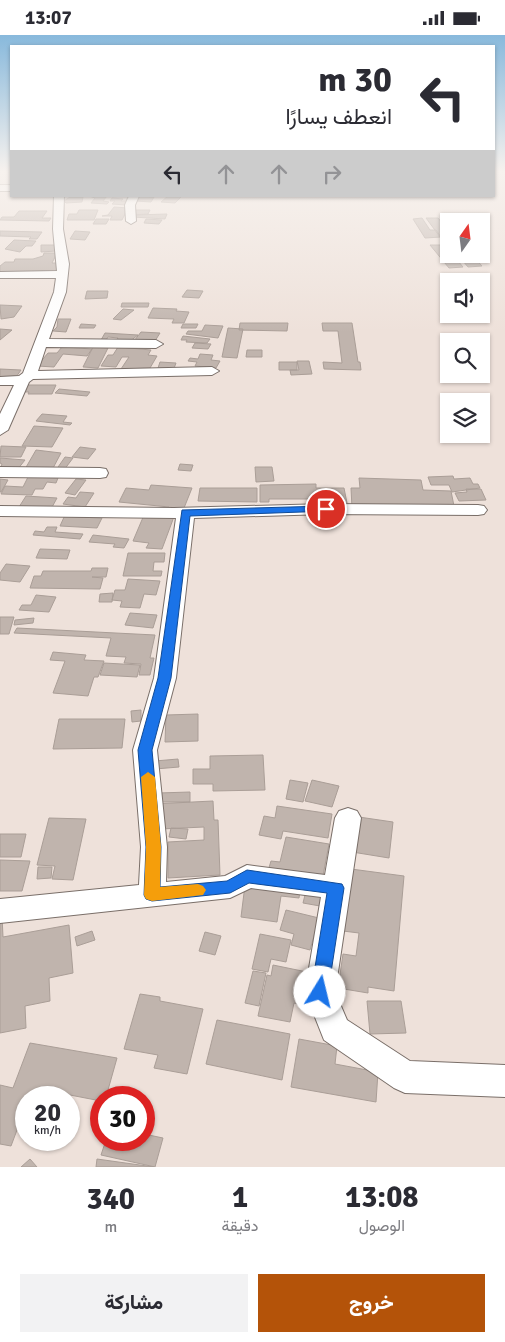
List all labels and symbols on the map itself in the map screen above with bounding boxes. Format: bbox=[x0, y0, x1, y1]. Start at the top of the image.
north arrow bbox=[440, 213, 490, 263]
pin bbox=[305, 488, 347, 530]
position arrow bbox=[293, 965, 345, 1017]
speed limit sign: 30 bbox=[90, 1086, 155, 1151]

